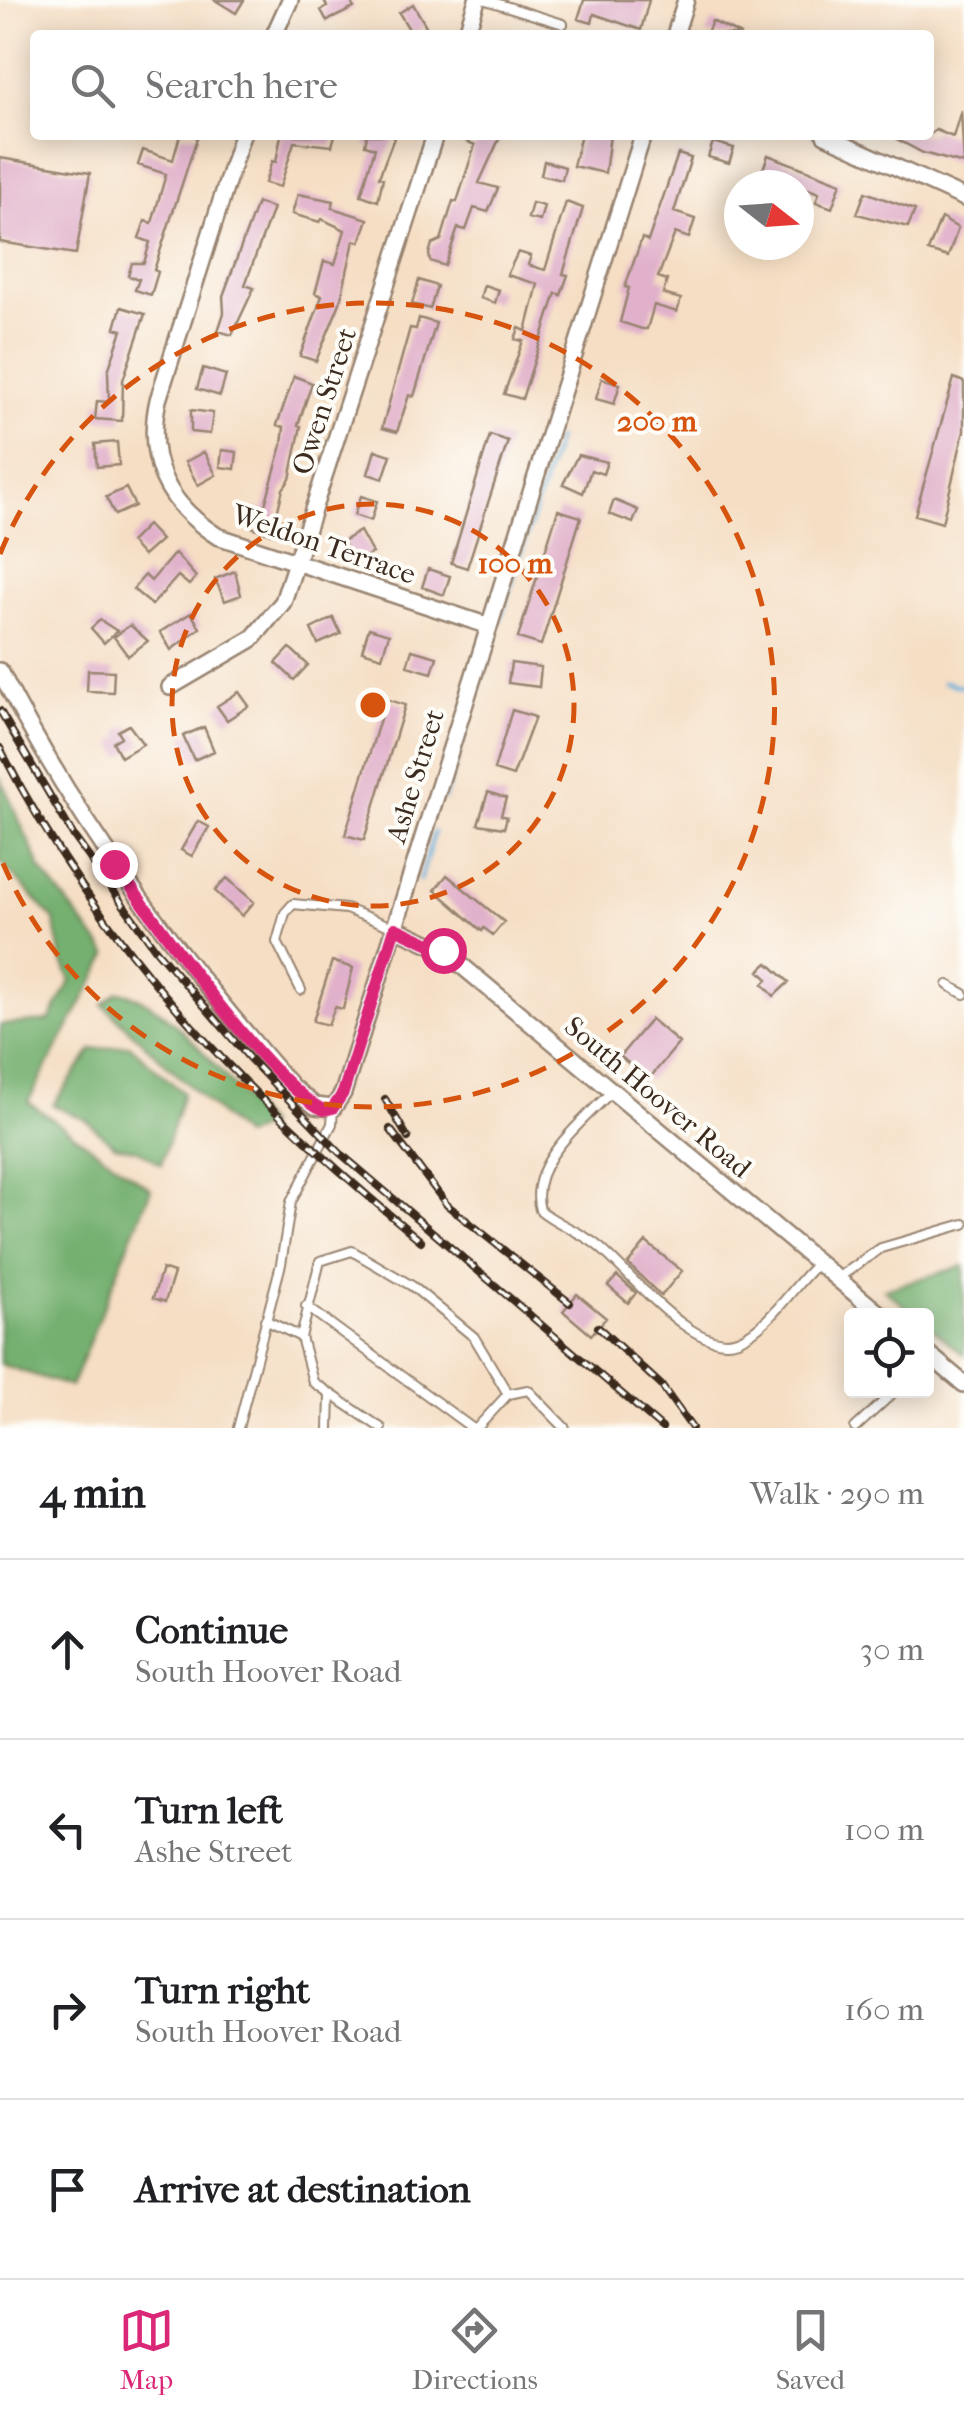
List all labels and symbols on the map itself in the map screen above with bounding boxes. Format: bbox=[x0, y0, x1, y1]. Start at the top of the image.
north arrow bbox=[724, 170, 814, 260]
street label: Owen Street bbox=[285, 323, 363, 479]
text: 200 m bbox=[617, 404, 698, 439]
street label: Weldon Terrace bbox=[227, 497, 420, 591]
text: 100 m bbox=[477, 546, 554, 581]
centre of rings bbox=[355, 687, 391, 723]
street label: Ashe Street bbox=[379, 705, 451, 848]
route end bbox=[92, 842, 138, 888]
route start bbox=[421, 928, 467, 974]
street label: South Hoover Road bbox=[558, 1009, 758, 1185]

